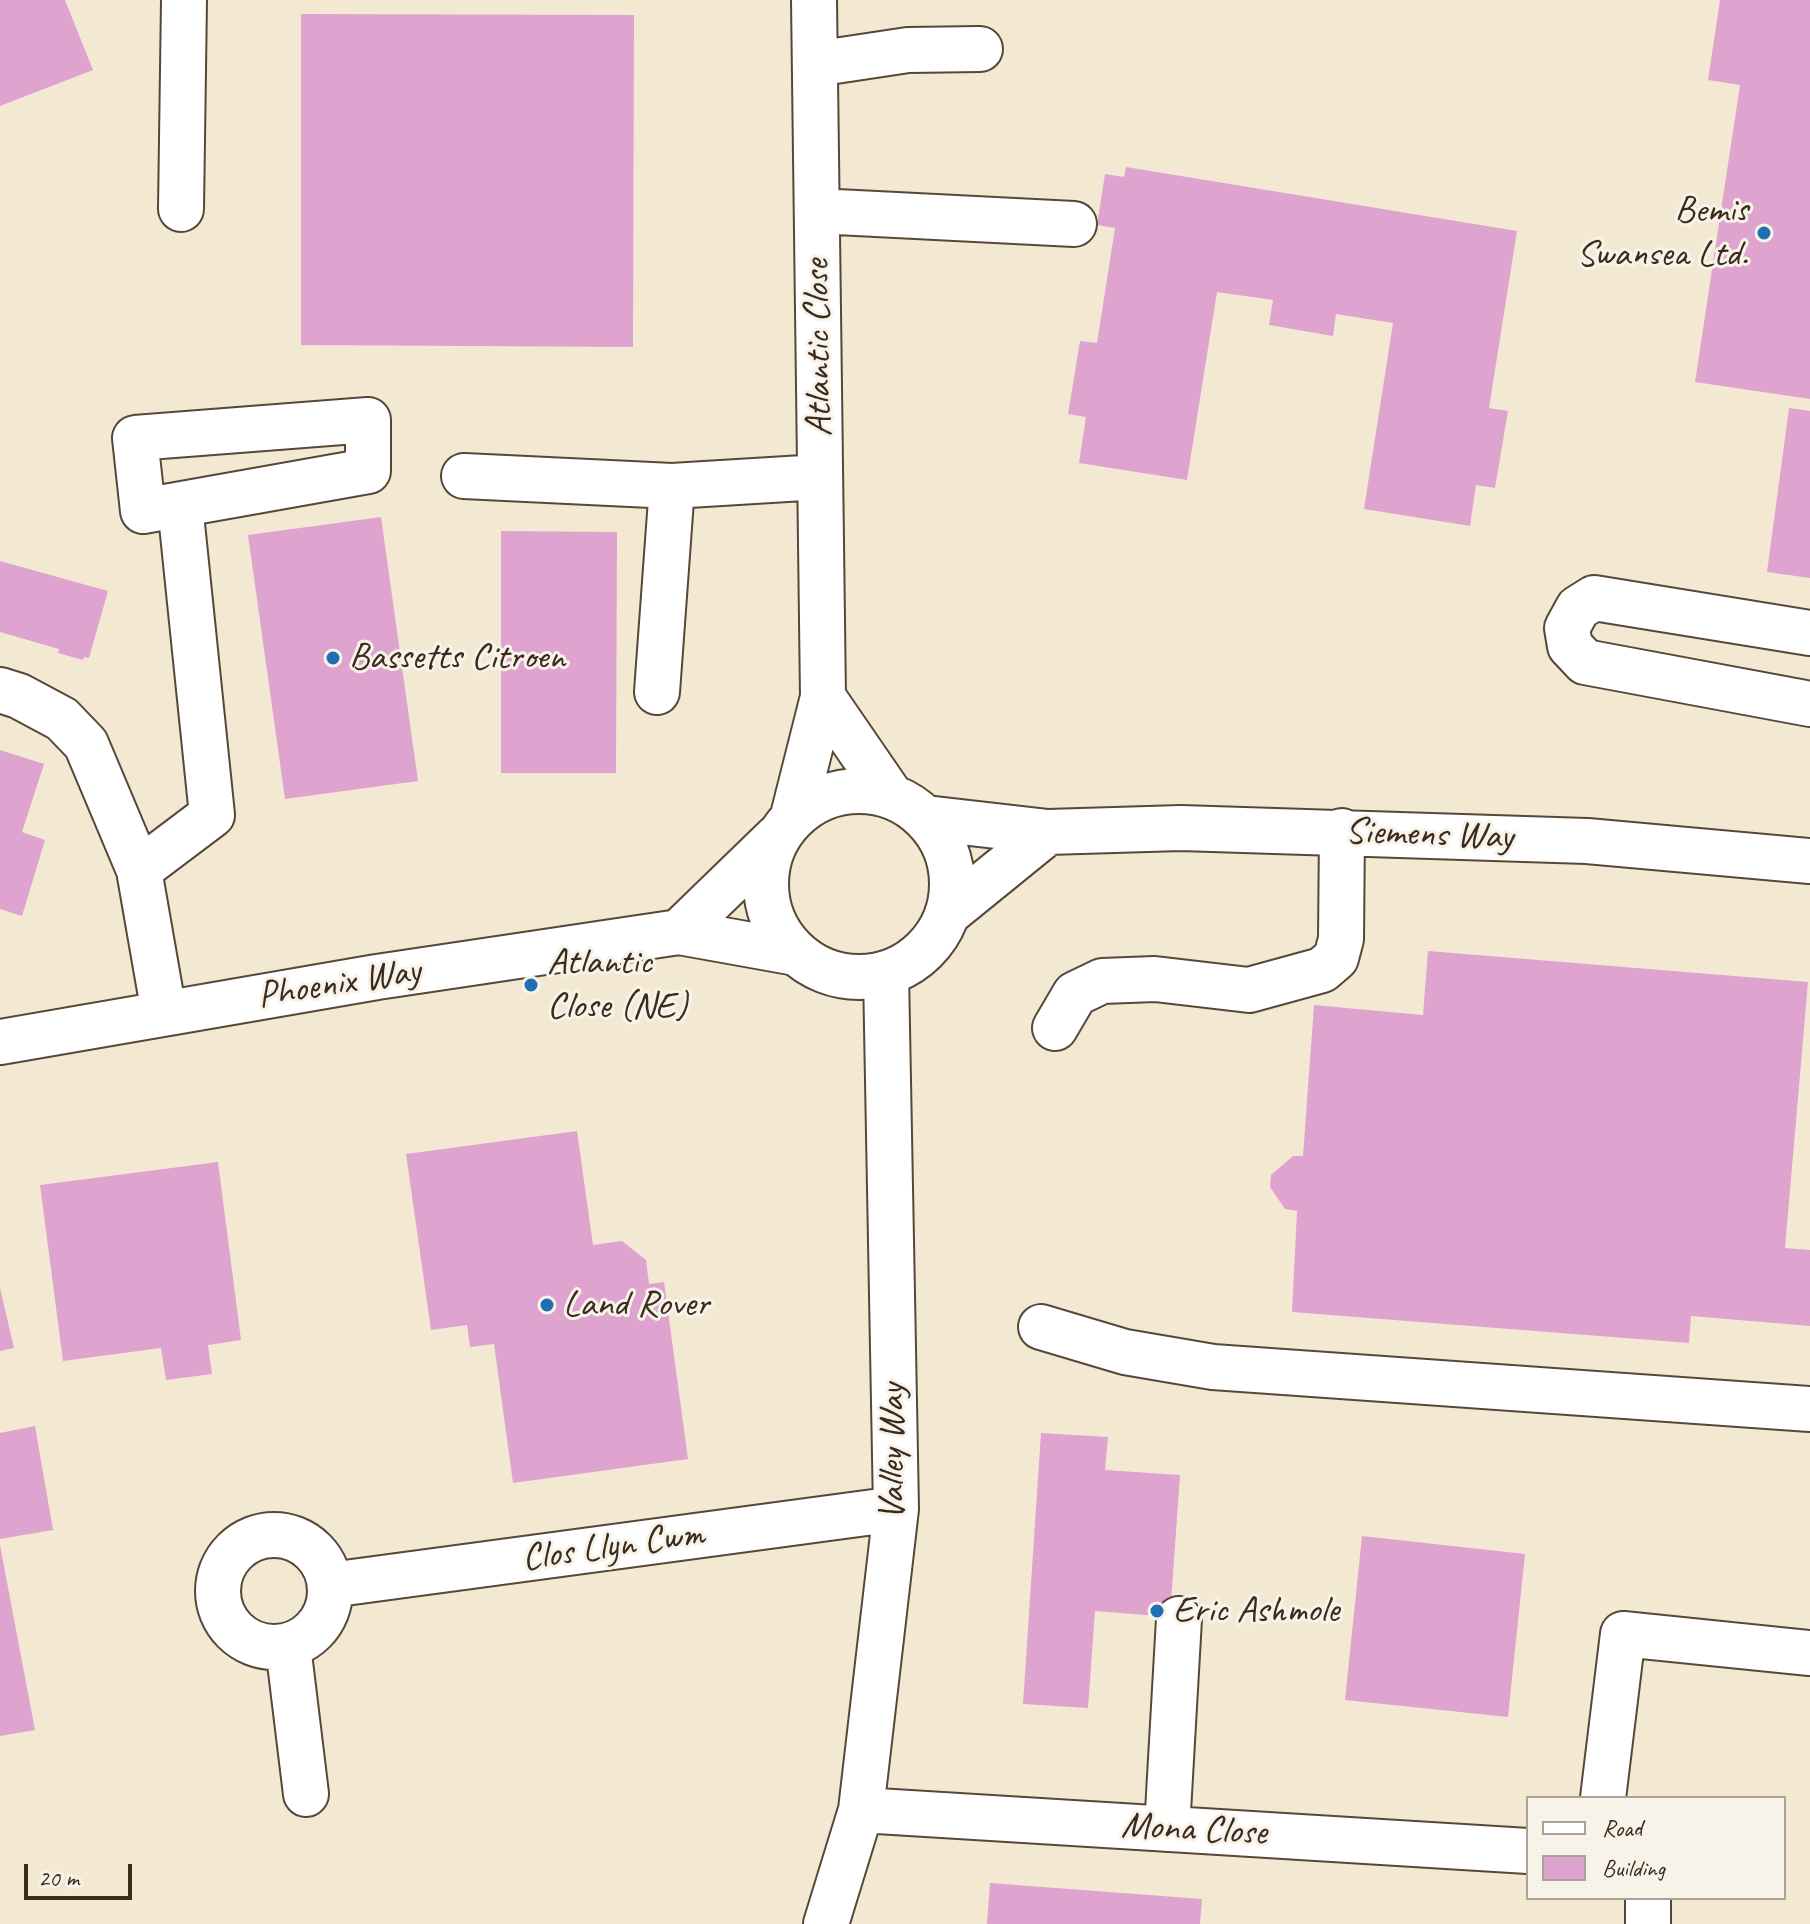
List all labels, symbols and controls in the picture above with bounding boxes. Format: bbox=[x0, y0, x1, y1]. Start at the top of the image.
place label: Bemis Swansea Ltd. bbox=[1576, 188, 1748, 278]
marker: Bemis Swansea Ltd. bbox=[1755, 224, 1773, 242]
street label: Atlantic Close bbox=[795, 259, 843, 437]
place label: Bassetts Citroen bbox=[349, 635, 565, 681]
marker: Bassetts Citroen bbox=[324, 649, 342, 667]
street label: Siemens Way bbox=[1344, 809, 1514, 861]
place label: Atlantic Close (NE) bbox=[547, 940, 687, 1030]
street label: Phoenix Way bbox=[254, 949, 424, 1019]
marker: Atlantic Close (NE) bbox=[522, 976, 540, 994]
place label: Land Rover bbox=[563, 1282, 709, 1328]
marker: Land Rover bbox=[538, 1296, 556, 1314]
street label: Valley Way bbox=[870, 1384, 916, 1520]
street label: Clos Llyn Cwm bbox=[519, 1512, 707, 1582]
place label: Eric Ashmole bbox=[1173, 1588, 1339, 1634]
marker: Eric Ashmole bbox=[1148, 1602, 1166, 1620]
legend bbox=[1526, 1796, 1786, 1900]
street label: Mona Close bbox=[1120, 1803, 1268, 1857]
text: Road bbox=[1602, 1813, 1642, 1843]
scale bar bbox=[28, 1848, 136, 1898]
text: Building bbox=[1602, 1853, 1665, 1883]
text: 20 m bbox=[38, 1863, 79, 1893]

